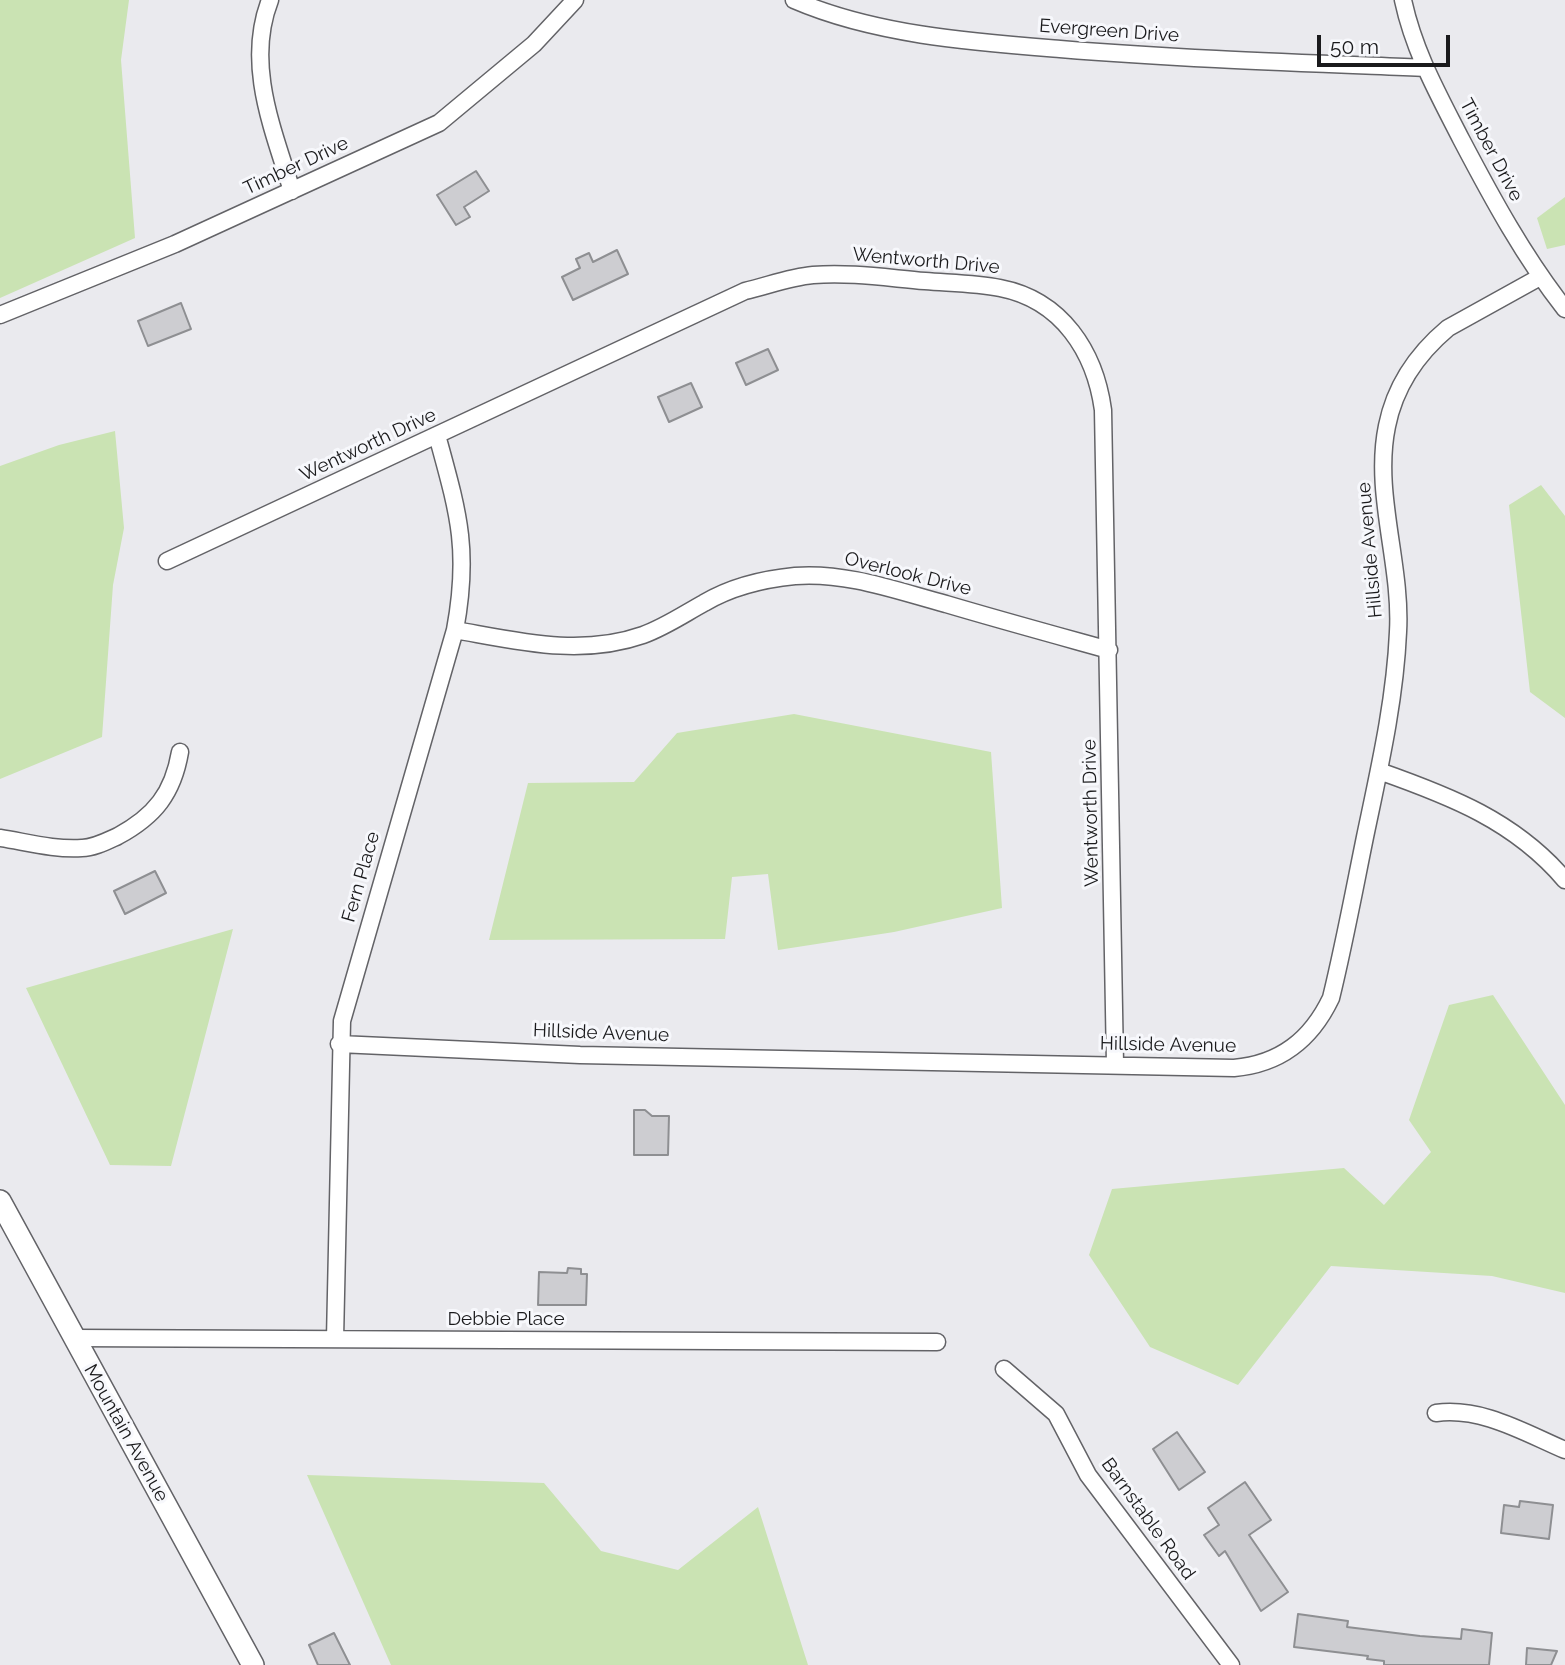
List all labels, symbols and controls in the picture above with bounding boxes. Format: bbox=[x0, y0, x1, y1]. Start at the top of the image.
street label: Evergreen Drive bbox=[1038, 15, 1180, 47]
scale bar bbox=[1320, 21, 1453, 65]
text: 50 m bbox=[1330, 34, 1379, 59]
street label: Timber Drive bbox=[1454, 95, 1528, 205]
street label: Timber Drive bbox=[240, 132, 352, 200]
street label: Wentworth Drive bbox=[851, 243, 1001, 279]
street label: Wentworth Drive bbox=[296, 403, 440, 487]
street label: Hillside Avenue bbox=[1353, 481, 1387, 619]
street label: Overlook Drive bbox=[842, 547, 974, 601]
street label: Wentworth Drive bbox=[1078, 739, 1104, 887]
street label: Fern Place bbox=[337, 829, 385, 925]
street label: Hillside Avenue bbox=[532, 1019, 670, 1047]
street label: Hillside Avenue bbox=[1100, 1032, 1236, 1058]
street label: Debbie Place bbox=[447, 1308, 565, 1330]
street label: Mountain Avenue bbox=[79, 1360, 173, 1506]
street label: Barnstable Road bbox=[1096, 1454, 1200, 1584]

